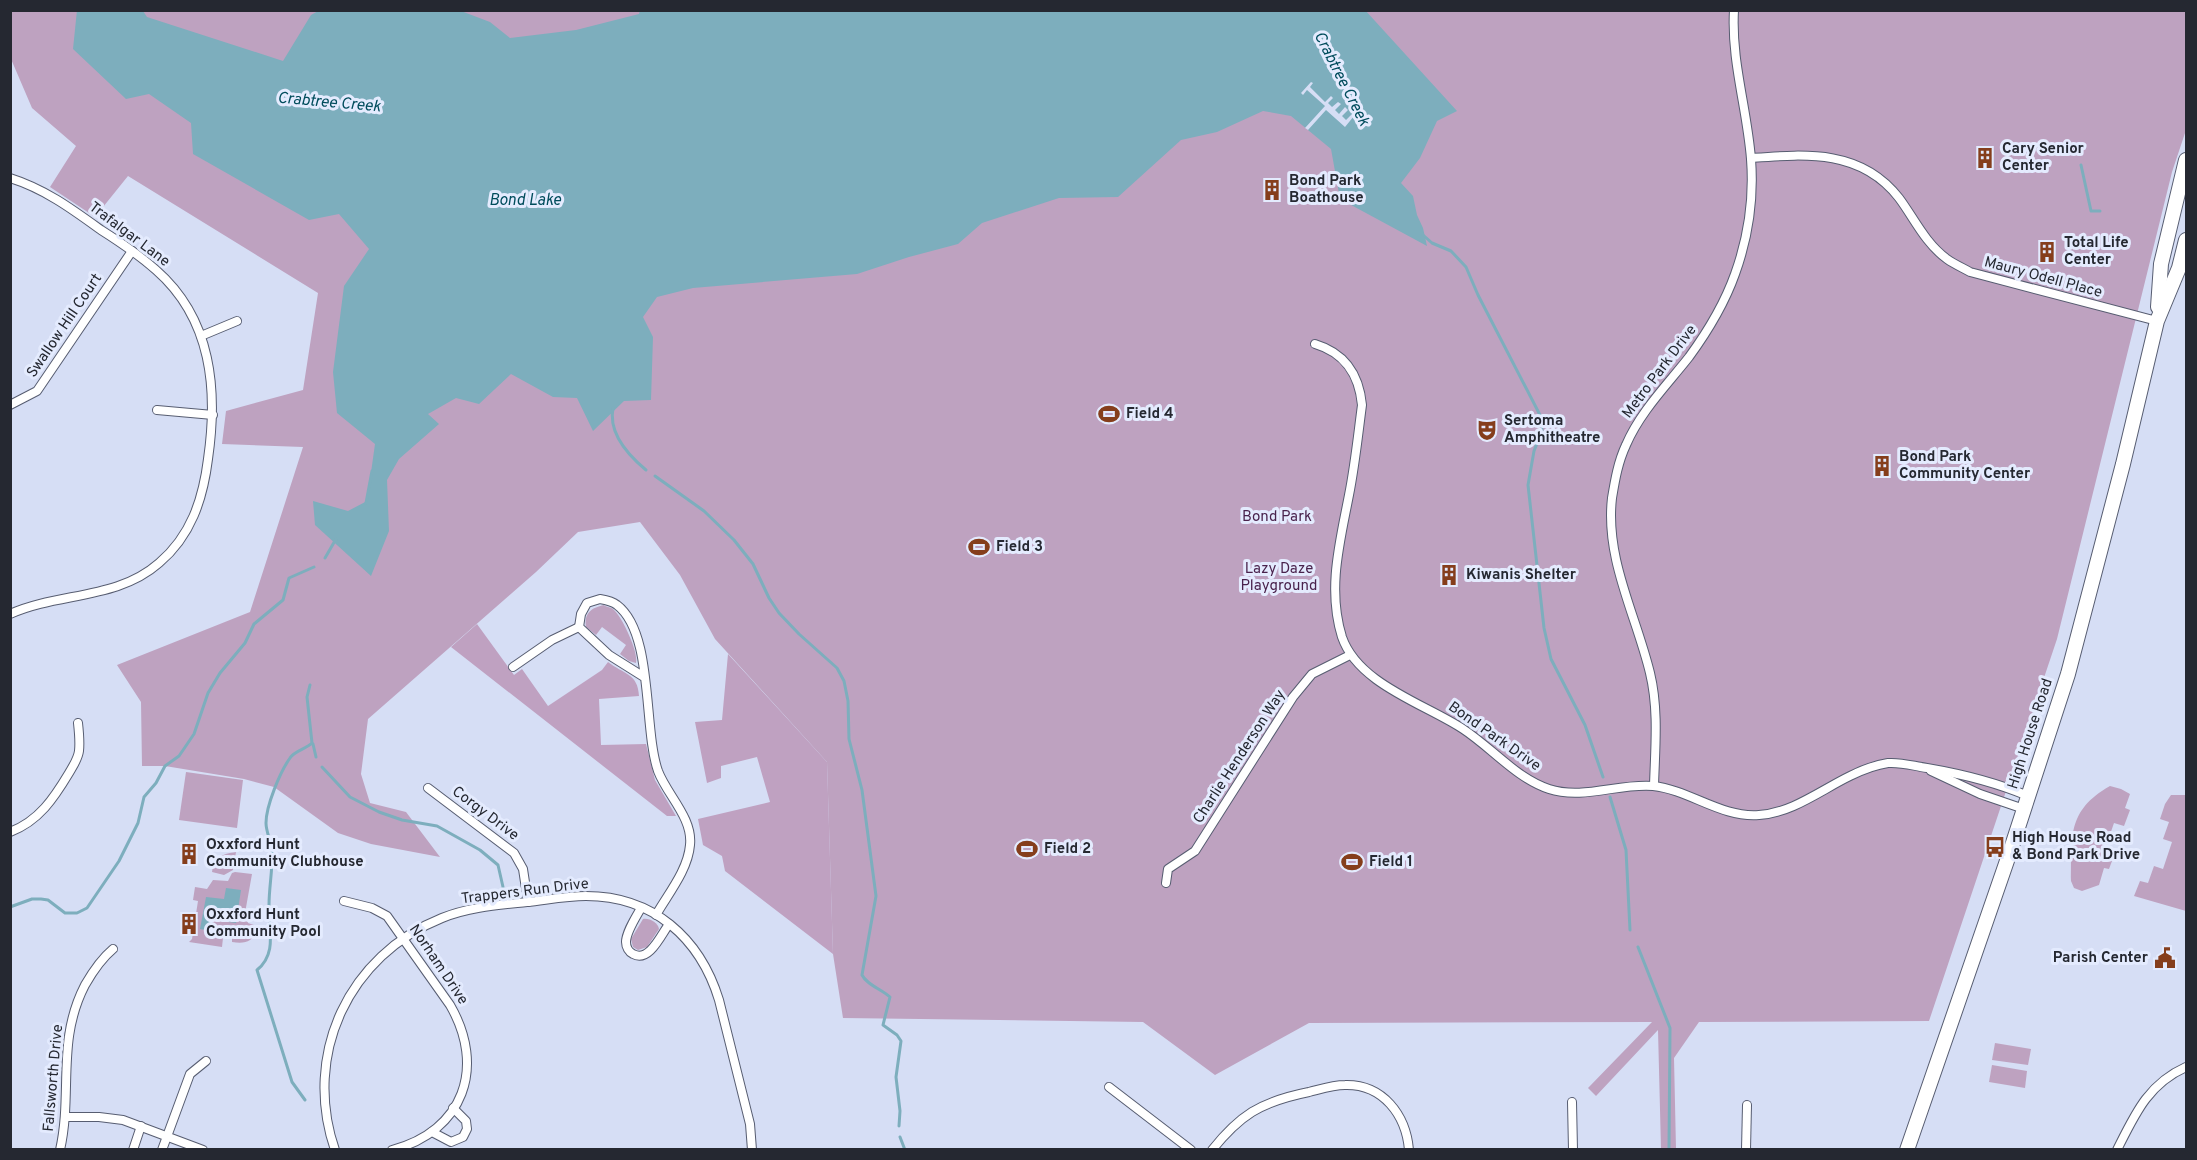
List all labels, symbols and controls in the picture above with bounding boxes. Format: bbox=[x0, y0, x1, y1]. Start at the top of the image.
water label: Crabtree Creek bbox=[1309, 28, 1374, 131]
water label: Crabtree Creek bbox=[277, 89, 382, 118]
place label: Cary Senior Center bbox=[2002, 140, 2084, 176]
building icon: Cary Senior Center bbox=[1973, 146, 1997, 170]
place label: Bond Park Boathouse bbox=[1289, 172, 1364, 208]
building icon: Bond Park Boathouse bbox=[1260, 178, 1284, 202]
water label: Bond Lake bbox=[489, 191, 562, 211]
street label: Trafalgar Lane bbox=[85, 198, 173, 272]
place label: Total Life Center bbox=[2064, 234, 2129, 270]
building icon: Total Life Center bbox=[2035, 240, 2059, 264]
street label: Maury Odell Place bbox=[1982, 253, 2104, 303]
street label: Swallow Hill Court bbox=[23, 270, 107, 382]
street label: Metro Park Drive bbox=[1619, 321, 1701, 423]
sports icon: Field 4 bbox=[1097, 402, 1121, 426]
place label: Field 4 bbox=[1126, 405, 1174, 424]
place label: Sertoma Amphitheatre bbox=[1504, 412, 1600, 448]
theatre icon: Sertoma Amphitheatre bbox=[1475, 418, 1499, 442]
place label: Bond Park Community Center bbox=[1899, 448, 2031, 484]
building icon: Bond Park Community Center bbox=[1870, 454, 1894, 478]
park label: Bond Park bbox=[1242, 508, 1312, 527]
sports icon: Field 3 bbox=[967, 535, 991, 559]
place label: Field 3 bbox=[996, 538, 1043, 557]
park label: Lazy Daze Playground bbox=[1240, 560, 1318, 596]
building icon: Kiwanis Shelter bbox=[1437, 563, 1461, 587]
place label: Kiwanis Shelter bbox=[1466, 566, 1577, 585]
street label: High House Road bbox=[2004, 676, 2058, 792]
street label: Charlie Henderson Way bbox=[1190, 686, 1290, 828]
street label: Bond Park Drive bbox=[1444, 698, 1544, 776]
street label: Corgy Drive bbox=[448, 783, 522, 845]
place label: High House Road & Bond Park Drive bbox=[2012, 829, 2140, 865]
bus stop icon: High House Road & Bond Park Drive bbox=[1983, 835, 2007, 859]
place label: Oxxford Hunt Community Clubhouse bbox=[206, 836, 364, 872]
sports icon: Field 2 bbox=[1015, 837, 1039, 861]
place label: Field 2 bbox=[1044, 840, 1091, 859]
building icon: Oxxford Hunt Community Clubhouse bbox=[177, 842, 201, 866]
sports icon: Field 1 bbox=[1340, 850, 1364, 874]
place label: Field 1 bbox=[1369, 853, 1413, 872]
street label: Trappers Run Drive bbox=[460, 875, 590, 909]
place label: Oxxford Hunt Community Pool bbox=[206, 906, 321, 942]
building icon: Oxxford Hunt Community Pool bbox=[177, 912, 201, 936]
street label: Norham Drive bbox=[404, 921, 472, 1009]
public building icon: Parish Center bbox=[2153, 946, 2177, 970]
place label: Parish Center bbox=[2053, 949, 2149, 968]
street label: Fallsworth Drive bbox=[40, 1024, 68, 1132]

